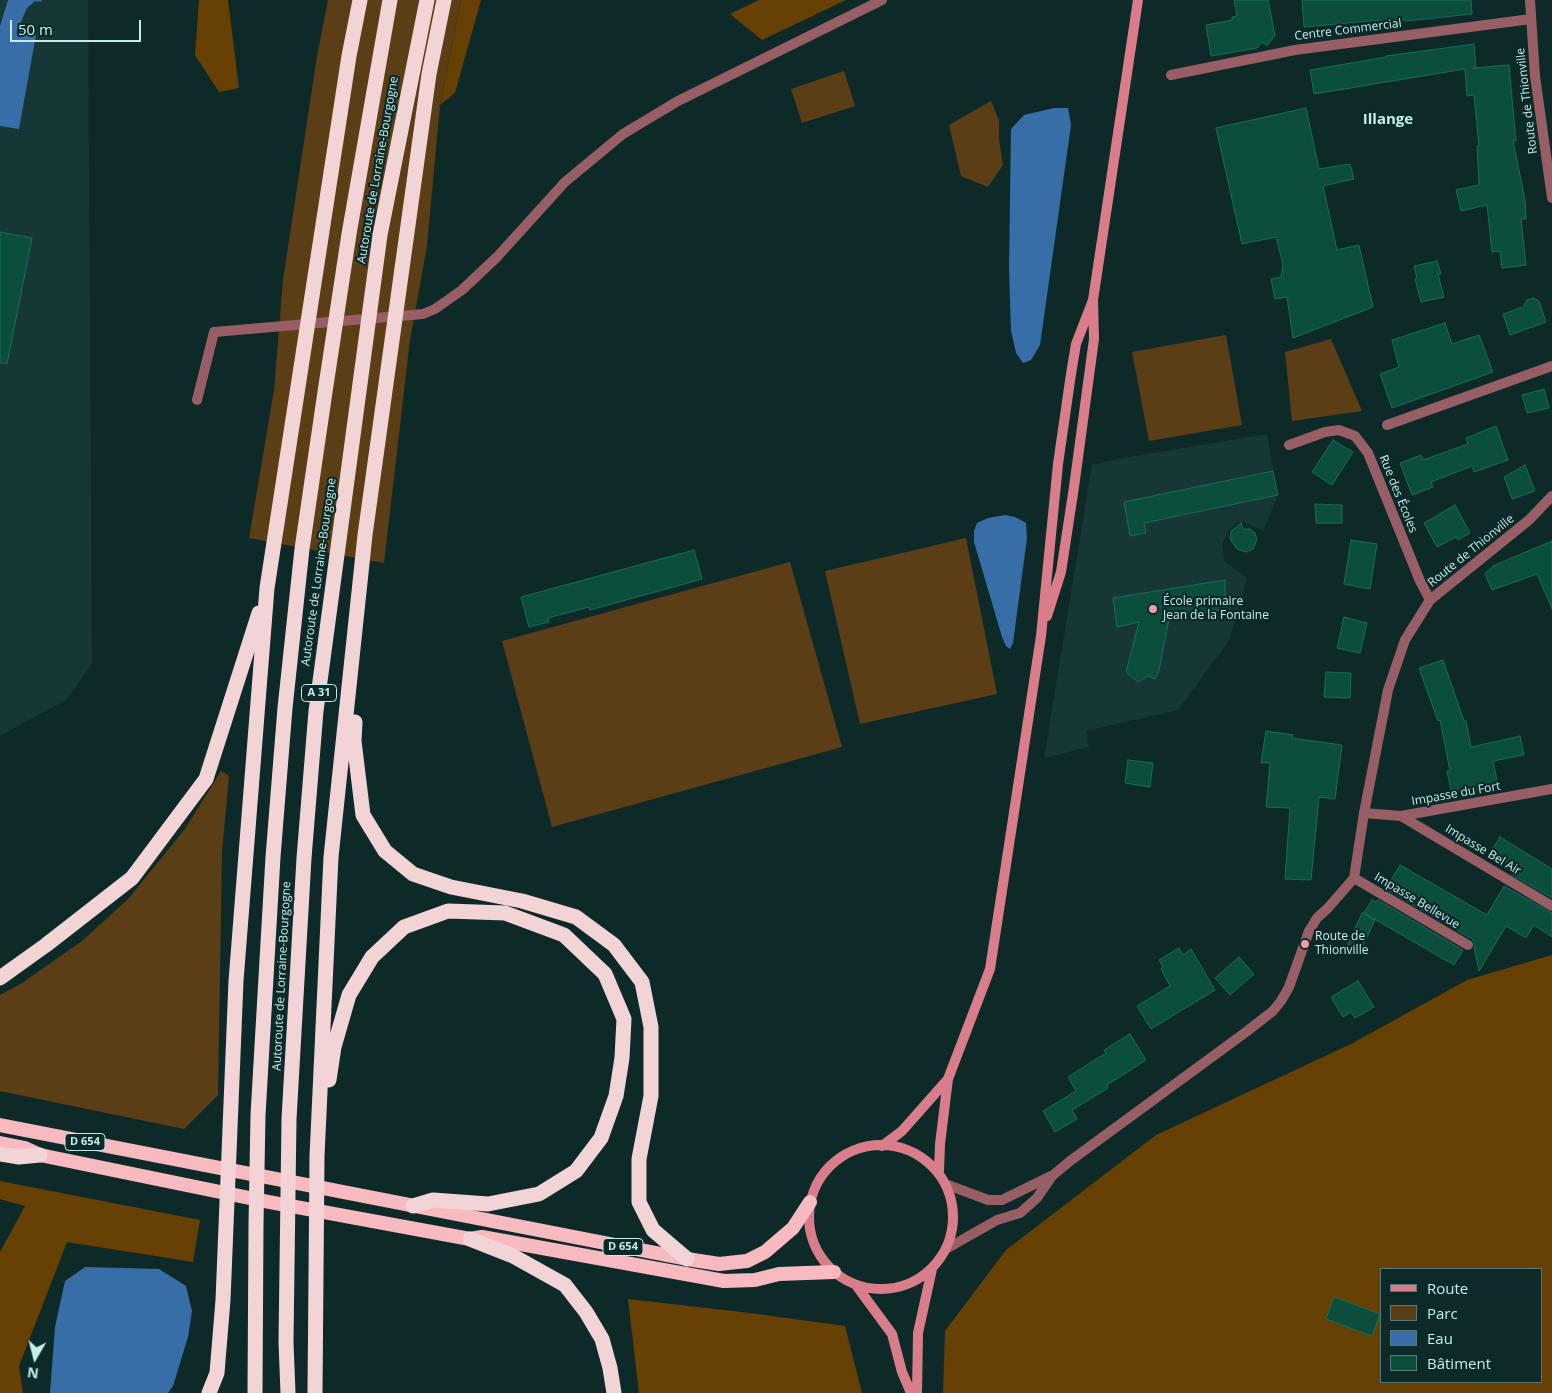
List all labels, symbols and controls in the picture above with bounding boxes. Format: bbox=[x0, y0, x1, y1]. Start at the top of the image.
scale bar bbox=[12, 10, 144, 42]
street label: Centre Commercial bbox=[1294, 16, 1402, 44]
text: 50 m bbox=[18, 19, 53, 39]
street label: Route de Thionville bbox=[1513, 47, 1541, 155]
street label: Autoroute de Lorraine-Bourgogne bbox=[354, 75, 402, 265]
district label: Illange bbox=[1363, 111, 1413, 129]
street label: Rue des Écoles bbox=[1376, 453, 1420, 535]
street label: Autoroute de Lorraine-Bourgogne bbox=[299, 477, 339, 667]
street label: Route de Thionville bbox=[1425, 512, 1517, 590]
place label: École primaire Jean de la Fontaine bbox=[1163, 595, 1269, 623]
marker: École primaire Jean de la Fontaine bbox=[1147, 603, 1159, 615]
road number: A 31 bbox=[302, 684, 336, 701]
street label: Impasse du Fort bbox=[1410, 779, 1502, 809]
street label: Impasse Bel Air bbox=[1442, 822, 1524, 878]
street label: Impasse Bellevue bbox=[1372, 870, 1462, 932]
street label: Autoroute de Lorraine-Bourgogne bbox=[270, 881, 294, 1071]
place label: Route de Thionville bbox=[1315, 930, 1368, 958]
marker: Route de Thionville bbox=[1299, 938, 1311, 950]
road number: D 654 bbox=[65, 1134, 105, 1150]
road number: D 654 bbox=[603, 1238, 643, 1256]
legend bbox=[1380, 1268, 1542, 1383]
text: Route bbox=[1427, 1278, 1468, 1298]
text: Parc bbox=[1427, 1303, 1458, 1323]
text: Eau bbox=[1427, 1328, 1453, 1348]
north arrow bbox=[10, 1333, 60, 1383]
text: Bâtiment bbox=[1427, 1353, 1491, 1373]
text: N bbox=[26, 1363, 40, 1384]

